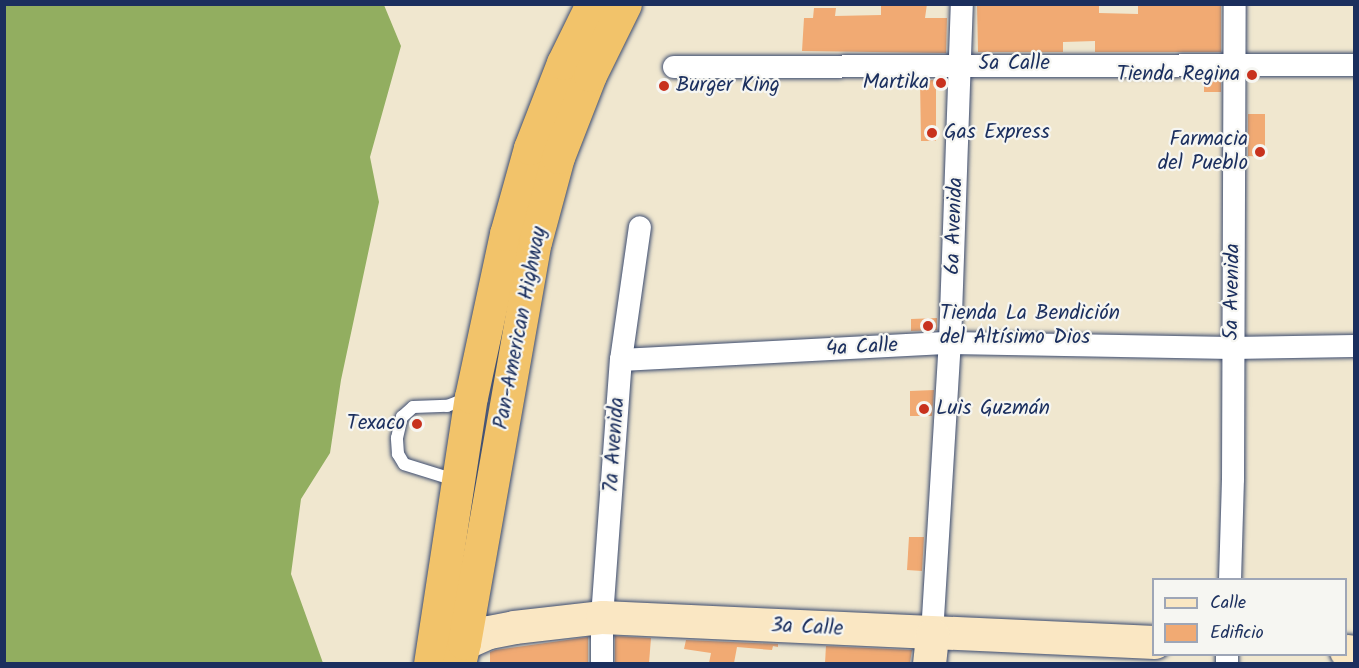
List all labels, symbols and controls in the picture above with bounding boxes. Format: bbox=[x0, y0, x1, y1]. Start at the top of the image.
street label: 5a Calle bbox=[978, 51, 1050, 77]
place label: Tienda Regina bbox=[1117, 62, 1240, 88]
marker: Tienda Regina bbox=[1245, 68, 1259, 82]
place label: Martika bbox=[863, 70, 929, 96]
place label: Burger King bbox=[676, 73, 780, 99]
marker: Martika bbox=[934, 76, 948, 90]
marker: Burger King bbox=[657, 79, 671, 93]
place label: Gas Express bbox=[944, 120, 1050, 146]
marker: Gas Express bbox=[925, 126, 939, 140]
place label: Farmacia del Pueblo bbox=[1158, 127, 1248, 177]
marker: Farmacia del Pueblo bbox=[1253, 145, 1267, 159]
street label: 6a Avenida bbox=[941, 177, 969, 275]
street label: Pan-American Highway bbox=[489, 225, 553, 431]
street label: 5a Avenida bbox=[1220, 243, 1246, 341]
place label: Tienda La Bendición del Altísimo Dios bbox=[940, 301, 1120, 351]
marker: Tienda La Bendición del Altísimo Dios bbox=[921, 319, 935, 333]
street label: 4a Calle bbox=[825, 334, 899, 362]
street label: 7a Avenida bbox=[599, 396, 631, 494]
place label: Luis Guzmán bbox=[936, 396, 1050, 422]
marker: Luis Guzmán bbox=[917, 402, 931, 416]
place label: Texaco bbox=[347, 411, 405, 437]
marker: Texaco bbox=[410, 417, 424, 431]
legend bbox=[1152, 578, 1347, 656]
text: Calle bbox=[1210, 589, 1246, 618]
street label: 3a Calle bbox=[770, 614, 844, 642]
text: Edificio bbox=[1210, 619, 1264, 648]

